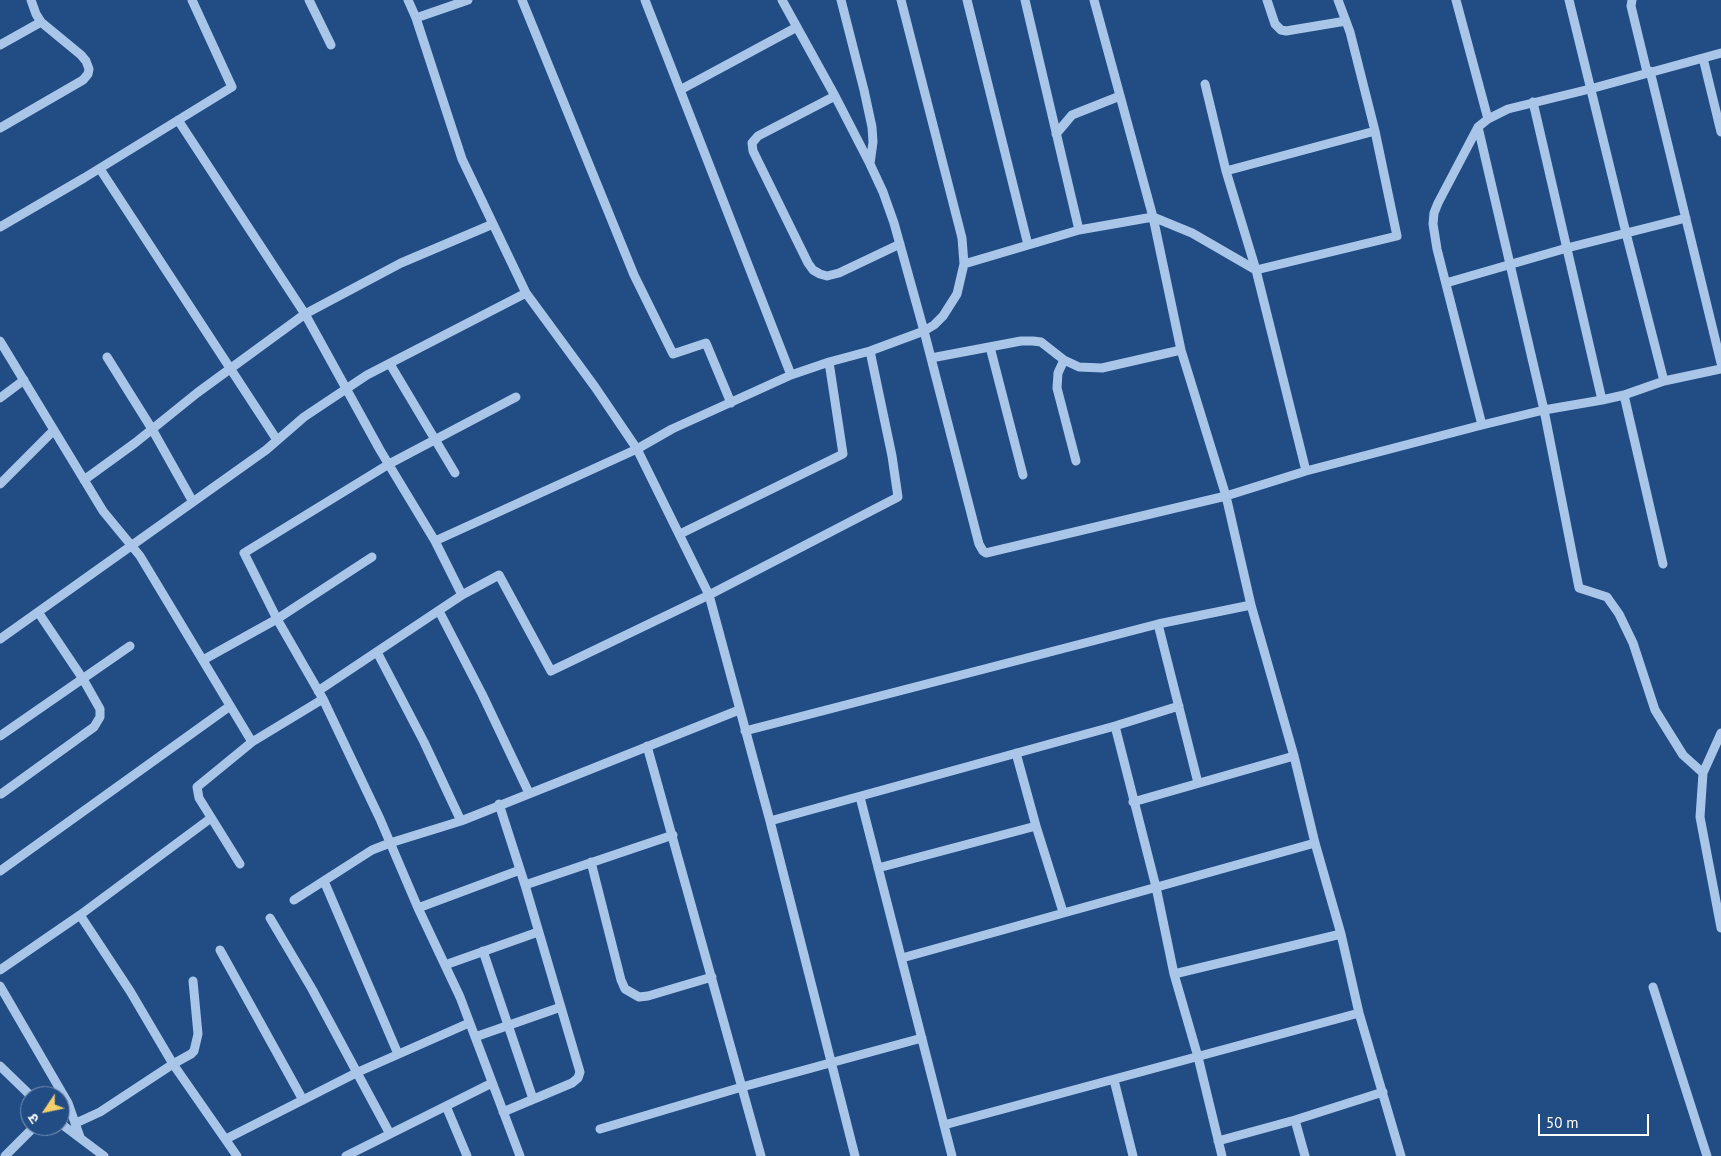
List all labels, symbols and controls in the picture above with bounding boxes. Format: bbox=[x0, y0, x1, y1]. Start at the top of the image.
north arrow bbox=[20, 1086, 70, 1136]
scale bar bbox=[1541, 1104, 1652, 1136]
text: उ bbox=[24, 1110, 43, 1127]
text: 50 m bbox=[1546, 1113, 1579, 1132]

